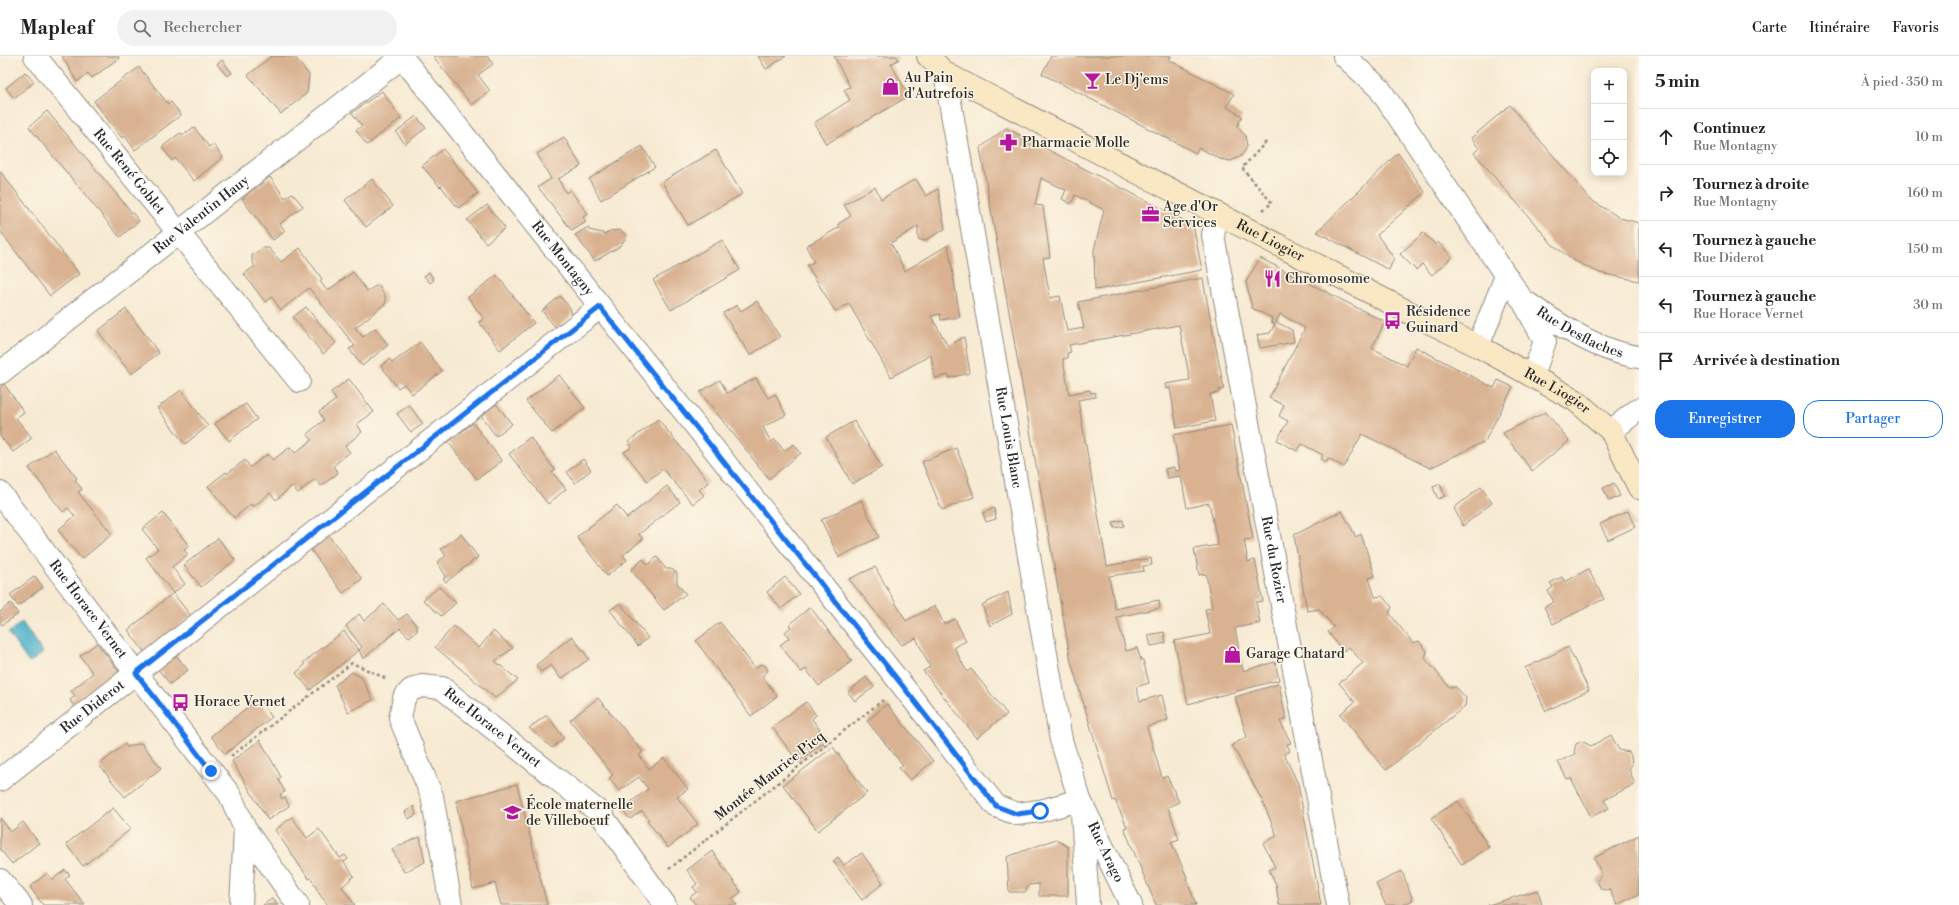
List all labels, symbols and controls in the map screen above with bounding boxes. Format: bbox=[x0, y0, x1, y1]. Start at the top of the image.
search box bbox=[117, 10, 397, 46]
text: Mapleaf bbox=[20, 16, 93, 40]
icon: search bbox=[131, 17, 153, 39]
text: Rechercher bbox=[163, 18, 242, 37]
text: Carte bbox=[1752, 19, 1787, 37]
text: Itinéraire bbox=[1809, 19, 1870, 37]
text: Favoris bbox=[1892, 19, 1939, 37]
map controls bbox=[1591, 68, 1627, 176]
button: + bbox=[1591, 68, 1627, 104]
place label: Au Pain d'Autrefois bbox=[903, 69, 974, 103]
bar icon: Le Dj'ems bbox=[1082, 70, 1102, 90]
place label: Le Dj'ems bbox=[1105, 71, 1168, 89]
text: 5 min bbox=[1655, 71, 1700, 93]
text: À pied · 350 m bbox=[1861, 74, 1943, 90]
shop icon: Au Pain d'Autrefois bbox=[881, 76, 901, 96]
button: − bbox=[1591, 104, 1627, 140]
text: Continuez bbox=[1693, 119, 1765, 138]
street label: Rue René Goblet bbox=[89, 125, 169, 218]
icon: ahead bbox=[1655, 126, 1677, 148]
text: 10 m bbox=[1915, 129, 1943, 145]
pharmacy icon: Pharmacie Molle bbox=[999, 133, 1019, 153]
place label: Pharmacie Molle bbox=[1022, 134, 1130, 152]
text: Rue Montagny bbox=[1693, 138, 1777, 154]
button: locate bbox=[1591, 140, 1627, 176]
street label: Rue Valentin Hauy bbox=[150, 171, 253, 258]
text: Tournez à droite bbox=[1693, 175, 1809, 194]
icon: right bbox=[1655, 182, 1677, 204]
text: 160 m bbox=[1907, 185, 1943, 201]
text: Rue Montagny bbox=[1693, 194, 1777, 210]
place label: Age d'Or Services bbox=[1162, 198, 1218, 232]
office icon: Age d'Or Services bbox=[1140, 205, 1160, 225]
street label: Rue Liogier bbox=[1233, 216, 1307, 266]
street label: Rue Montagny bbox=[527, 217, 598, 300]
text: Tournez à gauche bbox=[1693, 231, 1816, 250]
icon: left bbox=[1655, 238, 1677, 260]
text: 150 m bbox=[1908, 241, 1943, 257]
text: Rue Diderot bbox=[1693, 250, 1764, 266]
restaurant icon: Chromosome bbox=[1262, 269, 1282, 289]
place label: Chromosome bbox=[1285, 270, 1370, 288]
text: Tournez à gauche bbox=[1693, 287, 1816, 306]
icon: left bbox=[1655, 294, 1677, 316]
text: 30 m bbox=[1913, 297, 1943, 313]
place label: Résidence Guinard bbox=[1406, 303, 1471, 337]
street label: Rue Desflaches bbox=[1533, 303, 1625, 362]
text: Rue Horace Vernet bbox=[1693, 306, 1804, 322]
bus stop icon: Résidence Guinard bbox=[1383, 310, 1403, 330]
icon: arrive bbox=[1655, 350, 1677, 372]
text: Arrivée à destination bbox=[1693, 351, 1840, 370]
street label: Rue Liogier bbox=[1521, 364, 1594, 418]
street label: Rue Louis Blanc bbox=[991, 385, 1026, 490]
button: Enregistrer bbox=[1655, 400, 1795, 438]
button: Partager bbox=[1803, 400, 1943, 438]
street label: Rue du Rozier bbox=[1257, 515, 1291, 605]
street label: Rue Horace Vernet bbox=[45, 556, 131, 663]
shop icon: Garage Chatard bbox=[1223, 644, 1243, 664]
place label: Garage Chatard bbox=[1246, 645, 1345, 663]
street label: Rue Diderot bbox=[57, 676, 128, 738]
street label: Rue Horace Vernet bbox=[440, 684, 545, 772]
bus stop icon: Horace Vernet bbox=[171, 692, 191, 712]
place label: Horace Vernet bbox=[194, 693, 286, 711]
street label: Montée Maurice Picq bbox=[711, 727, 829, 825]
route end bbox=[202, 762, 220, 780]
place label: École maternelle de Villeboeuf bbox=[526, 794, 633, 830]
route start bbox=[1031, 802, 1049, 820]
school or university icon: École maternelle de Villeboeuf bbox=[503, 803, 523, 823]
street label: Rue Arago bbox=[1083, 819, 1128, 886]

